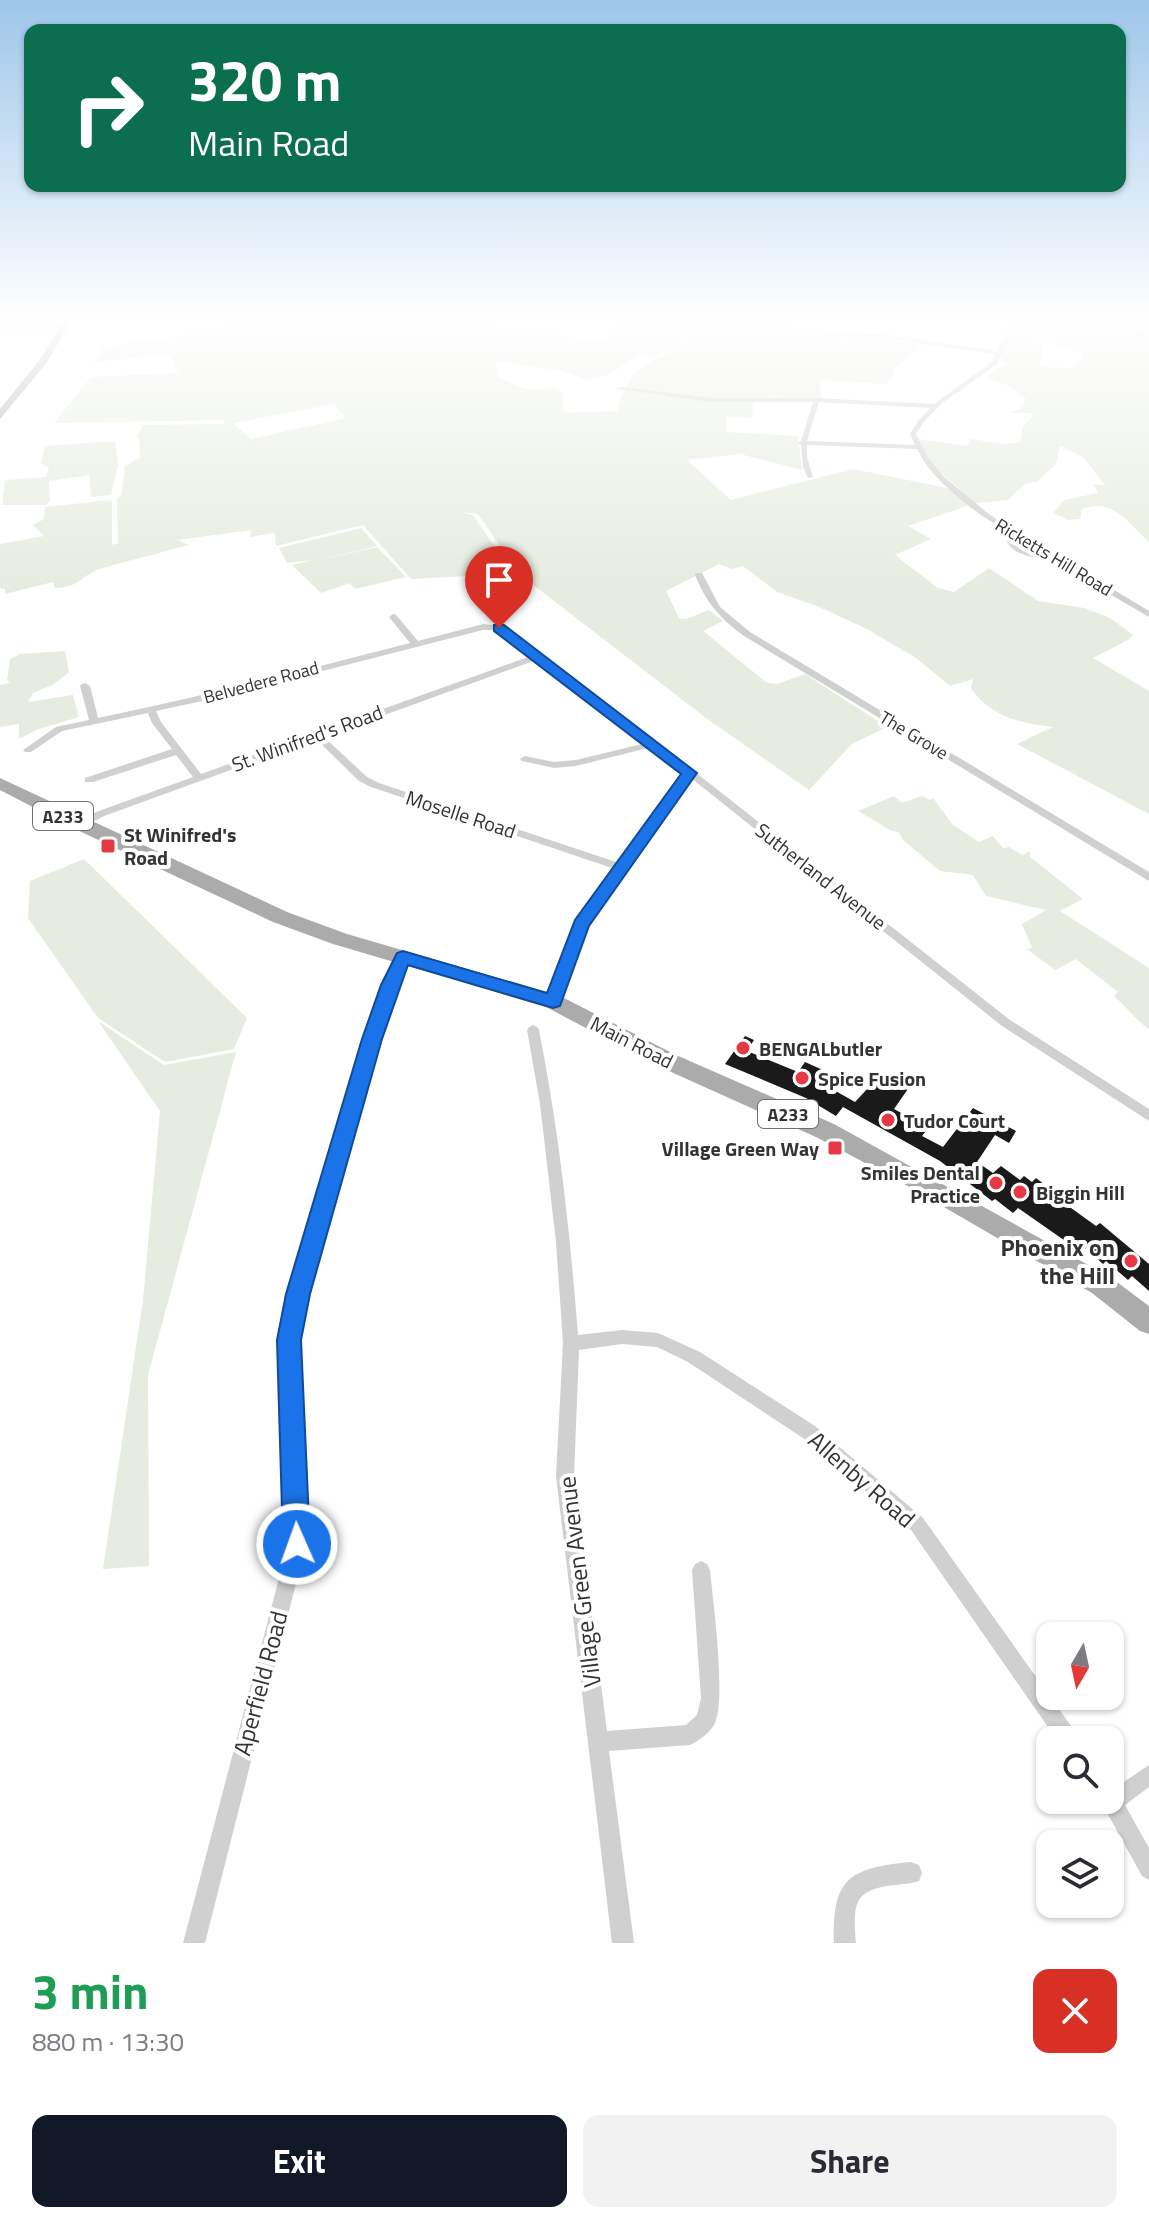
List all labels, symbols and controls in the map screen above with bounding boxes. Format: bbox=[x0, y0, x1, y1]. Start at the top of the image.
text: 320 m bbox=[188, 38, 341, 123]
icon: right bbox=[56, 56, 160, 160]
text: Main Road bbox=[188, 115, 349, 170]
street label: Ricketts Hill Road bbox=[990, 511, 1118, 603]
pin bbox=[465, 546, 533, 628]
icon: arrive bbox=[477, 558, 521, 602]
street label: Belvedere Road bbox=[200, 654, 322, 710]
street label: St. Winifred's Road bbox=[227, 696, 387, 780]
street label: The Grove bbox=[874, 704, 954, 766]
street label: Moselle Road bbox=[402, 782, 520, 846]
road number: A233 bbox=[33, 802, 93, 830]
street label: Sutherland Avenue bbox=[749, 815, 893, 937]
place label: St Winifred's Road bbox=[124, 819, 236, 873]
marker: St Winifred's Road bbox=[99, 837, 117, 855]
street label: Main Road bbox=[585, 1008, 679, 1076]
place label: BENGALbutler bbox=[759, 1033, 883, 1064]
marker: BENGALbutler bbox=[734, 1039, 752, 1057]
place label: Spice Fusion bbox=[818, 1063, 926, 1094]
marker: Spice Fusion bbox=[793, 1069, 811, 1087]
road number: A233 bbox=[758, 1100, 818, 1128]
place label: Tudor Court bbox=[904, 1105, 1005, 1136]
marker: Tudor Court bbox=[879, 1111, 897, 1129]
place label: Village Green Way bbox=[662, 1133, 819, 1164]
marker: Village Green Way bbox=[826, 1139, 844, 1157]
place label: Smiles Dental Practice bbox=[861, 1157, 980, 1211]
marker: Smiles Dental Practice bbox=[987, 1174, 1005, 1192]
place label: Biggin Hill bbox=[1036, 1177, 1125, 1208]
marker: Biggin Hill bbox=[1011, 1183, 1029, 1201]
place label: Phoenix on the Hill bbox=[1000, 1229, 1115, 1293]
marker: Phoenix on the Hill bbox=[1122, 1252, 1140, 1270]
street label: Allenby Road bbox=[801, 1422, 923, 1536]
street label: Village Green Avenue bbox=[548, 1474, 610, 1690]
position arrow bbox=[255, 1502, 339, 1586]
street label: Aperfield Road bbox=[223, 1607, 297, 1759]
north arrow bbox=[1036, 1622, 1124, 1710]
map controls bbox=[1036, 1622, 1124, 1918]
button: search bbox=[1036, 1726, 1124, 1814]
button: layers bbox=[1036, 1830, 1124, 1918]
text: 3 min bbox=[32, 1955, 149, 2028]
button: close bbox=[1033, 1969, 1117, 2053]
text: 880 m · 13:30 bbox=[32, 2022, 184, 2061]
button: Exit bbox=[32, 2115, 567, 2207]
button: Share bbox=[583, 2115, 1117, 2207]

